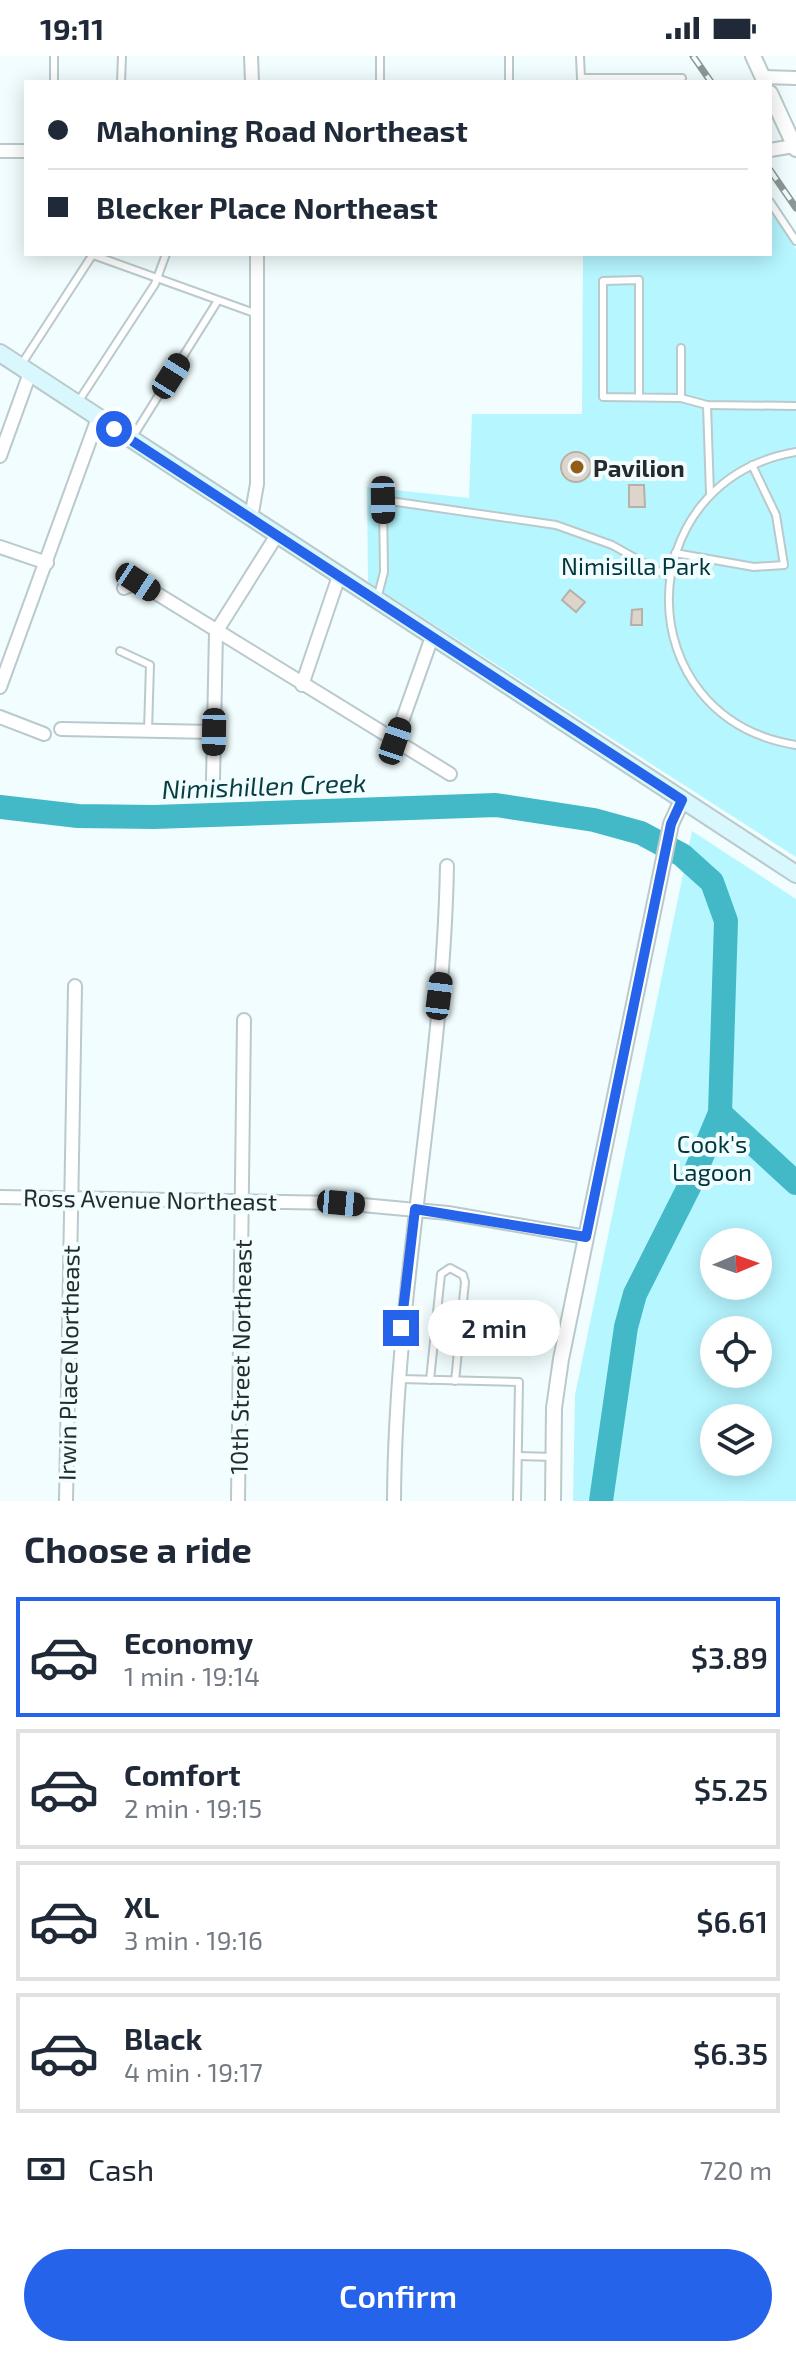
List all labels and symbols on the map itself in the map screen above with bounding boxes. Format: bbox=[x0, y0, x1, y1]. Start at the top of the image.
car bbox=[148, 349, 194, 403]
route start bbox=[96, 411, 132, 447]
place label: Pavilion bbox=[593, 453, 685, 482]
marker: Pavilion bbox=[568, 458, 586, 476]
car bbox=[371, 476, 395, 524]
park label: Nimisilla Park bbox=[561, 551, 711, 580]
car bbox=[111, 559, 165, 605]
car bbox=[202, 708, 226, 756]
car bbox=[376, 714, 414, 768]
water label: Nimishillen Creek bbox=[161, 766, 367, 804]
car bbox=[424, 971, 454, 1021]
park label: Cook's Lagoon bbox=[672, 1129, 752, 1186]
street label: Ross Avenue Northeast bbox=[23, 1182, 277, 1216]
car bbox=[316, 1189, 366, 1217]
north arrow bbox=[700, 1228, 772, 1300]
street label: 10th Street Northeast bbox=[223, 1239, 257, 1475]
street label: Irwin Place Northeast bbox=[51, 1245, 85, 1481]
callout: 2 min bbox=[429, 1300, 561, 1356]
route end bbox=[383, 1310, 419, 1346]

